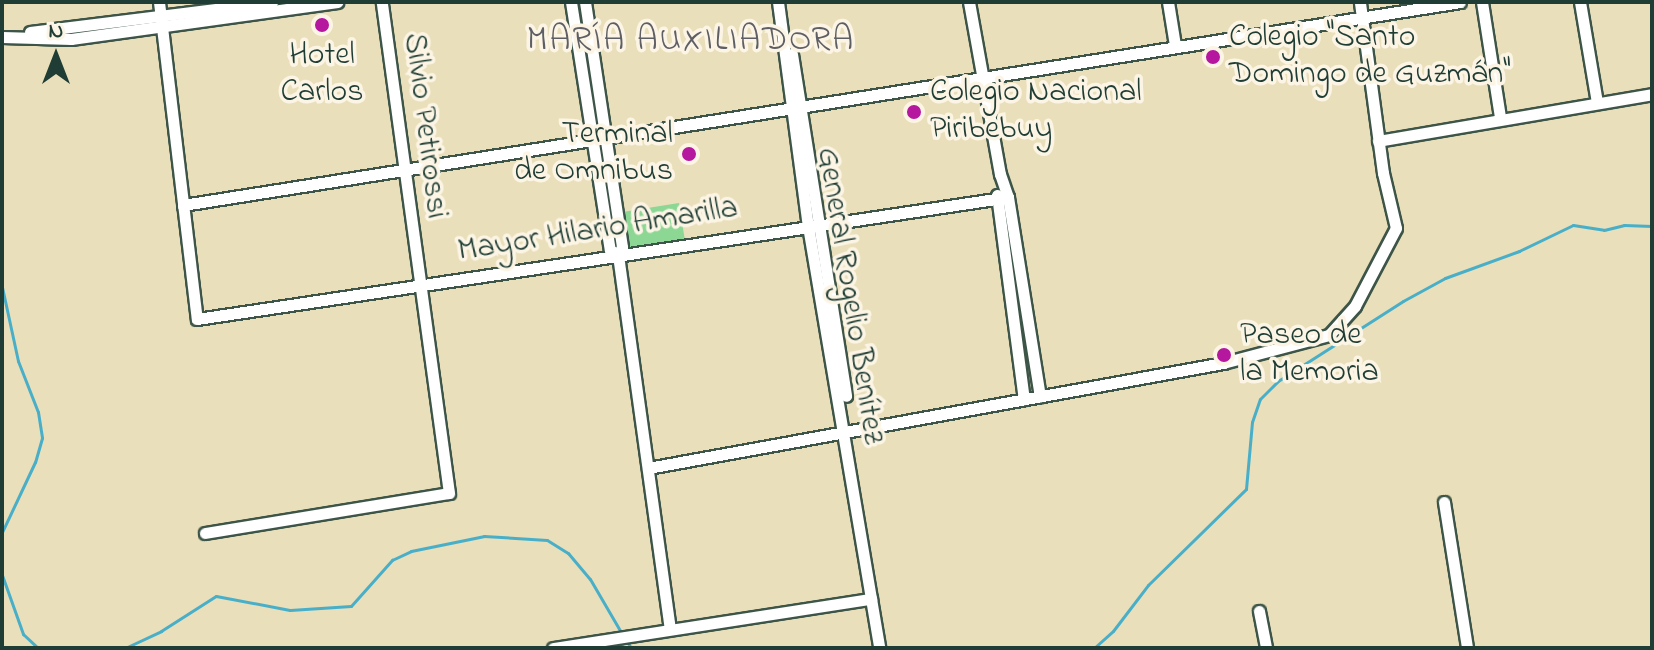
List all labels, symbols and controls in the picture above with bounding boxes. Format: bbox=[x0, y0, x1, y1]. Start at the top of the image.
north arrow bbox=[16, 16, 96, 96]
text: N bbox=[49, 16, 63, 48]
marker: Hotel Carlos bbox=[313, 16, 331, 34]
place label: Colegio "Santo Domingo de Guzmán" bbox=[1229, 20, 1511, 95]
district label: MARÍA AUXILIADORA bbox=[527, 22, 855, 62]
street label: Silvio Petirossi bbox=[394, 31, 454, 221]
place label: Hotel Carlos bbox=[280, 38, 364, 113]
marker: Colegio "Santo Domingo de Guzmán" bbox=[1204, 48, 1222, 66]
place label: Colegio Nacional Piribebuy bbox=[930, 75, 1142, 150]
marker: Colegio Nacional Piribebuy bbox=[905, 103, 923, 121]
place label: Terminal de Omnibus bbox=[514, 117, 673, 192]
marker: Terminal de Omnibus bbox=[680, 145, 698, 163]
street label: General Rogelio Benítez bbox=[807, 145, 891, 447]
street label: Mayor Hilario Amarilla bbox=[455, 190, 741, 272]
place label: Paseo de la Memoria bbox=[1240, 318, 1379, 393]
marker: Paseo de la Memoria bbox=[1215, 346, 1233, 364]

